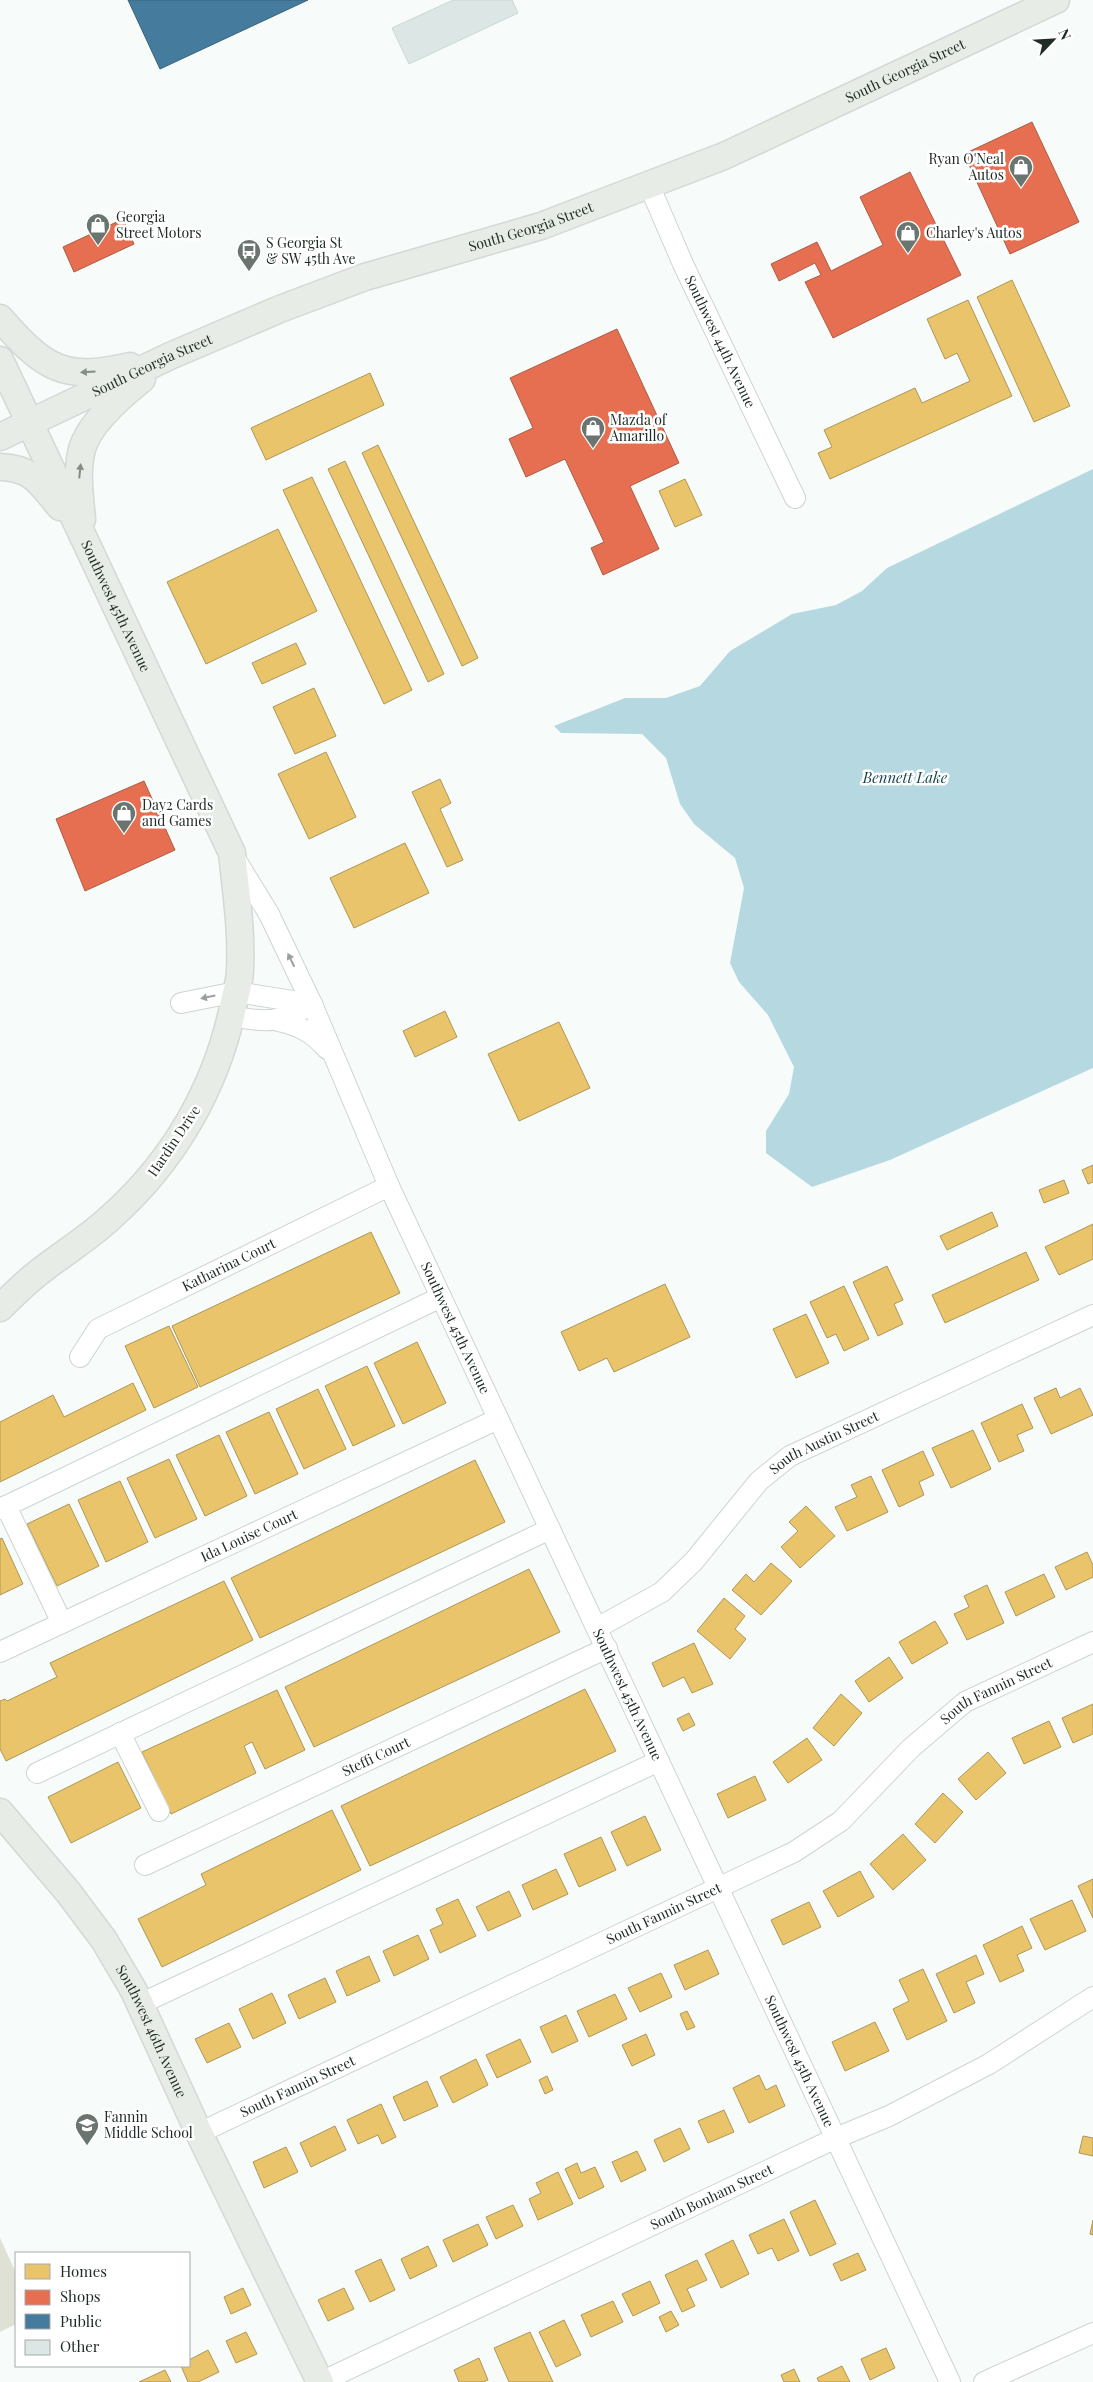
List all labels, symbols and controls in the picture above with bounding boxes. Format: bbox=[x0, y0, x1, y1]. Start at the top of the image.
north arrow bbox=[1028, 15, 1078, 65]
text: N bbox=[1054, 26, 1076, 43]
street label: South Georgia Street bbox=[842, 34, 969, 107]
place label: Ryan O'Neal Autos bbox=[929, 149, 1004, 184]
shop icon: Ryan O'Neal Autos bbox=[1008, 154, 1034, 188]
street label: South Georgia Street bbox=[466, 197, 597, 256]
place label: Georgia Street Motors bbox=[116, 207, 202, 242]
shop icon: Georgia Street Motors bbox=[85, 212, 111, 246]
shop icon: Charley's Autos bbox=[895, 220, 921, 254]
place label: Charley's Autos bbox=[926, 223, 1022, 242]
place label: S Georgia St & SW 45th Ave bbox=[266, 233, 356, 268]
bus stop icon: S Georgia St & SW 45th Ave bbox=[236, 238, 262, 272]
street label: Southwest 44th Avenue bbox=[681, 272, 760, 411]
street label: South Georgia Street bbox=[88, 329, 216, 401]
one-way arrow bbox=[79, 369, 95, 377]
place label: Mazda of Amarillo bbox=[609, 410, 668, 445]
shop icon: Mazda of Amarillo bbox=[580, 415, 606, 449]
one-way arrow bbox=[76, 463, 84, 479]
street label: Southwest 45th Avenue bbox=[77, 537, 155, 675]
water label: Bennett Lake bbox=[862, 767, 948, 787]
place label: Day2 Cards and Games bbox=[142, 795, 213, 830]
shop icon: Day2 Cards and Games bbox=[111, 800, 137, 834]
one-way arrow bbox=[287, 953, 295, 967]
one-way arrow bbox=[201, 993, 216, 1001]
street label: Hardin Drive bbox=[143, 1102, 204, 1180]
street label: Katharina Court bbox=[179, 1233, 279, 1295]
street label: Southwest 45th Avenue bbox=[417, 1259, 495, 1397]
street label: South Austin Street bbox=[765, 1406, 882, 1478]
street label: Ida Louise Court bbox=[197, 1504, 301, 1566]
street label: Southwest 45th Avenue bbox=[589, 1625, 667, 1763]
street label: South Fannin Street bbox=[936, 1652, 1056, 1728]
street label: Steffi Court bbox=[339, 1732, 414, 1780]
street label: South Fannin Street bbox=[603, 1877, 725, 1948]
street label: Southwest 46th Avenue bbox=[112, 1961, 192, 2101]
street label: Southwest 45th Avenue bbox=[761, 1992, 839, 2130]
street label: South Fannin Street bbox=[237, 2050, 359, 2121]
place label: Fannin Middle School bbox=[104, 2107, 193, 2142]
school or university icon: Fannin Middle School bbox=[74, 2112, 100, 2146]
street label: South Bonham Street bbox=[647, 2159, 777, 2234]
legend bbox=[15, 2252, 190, 2367]
text: Homes bbox=[60, 2261, 107, 2281]
text: Shops bbox=[60, 2286, 101, 2306]
text: Public bbox=[60, 2311, 102, 2331]
text: Other bbox=[60, 2336, 100, 2356]

